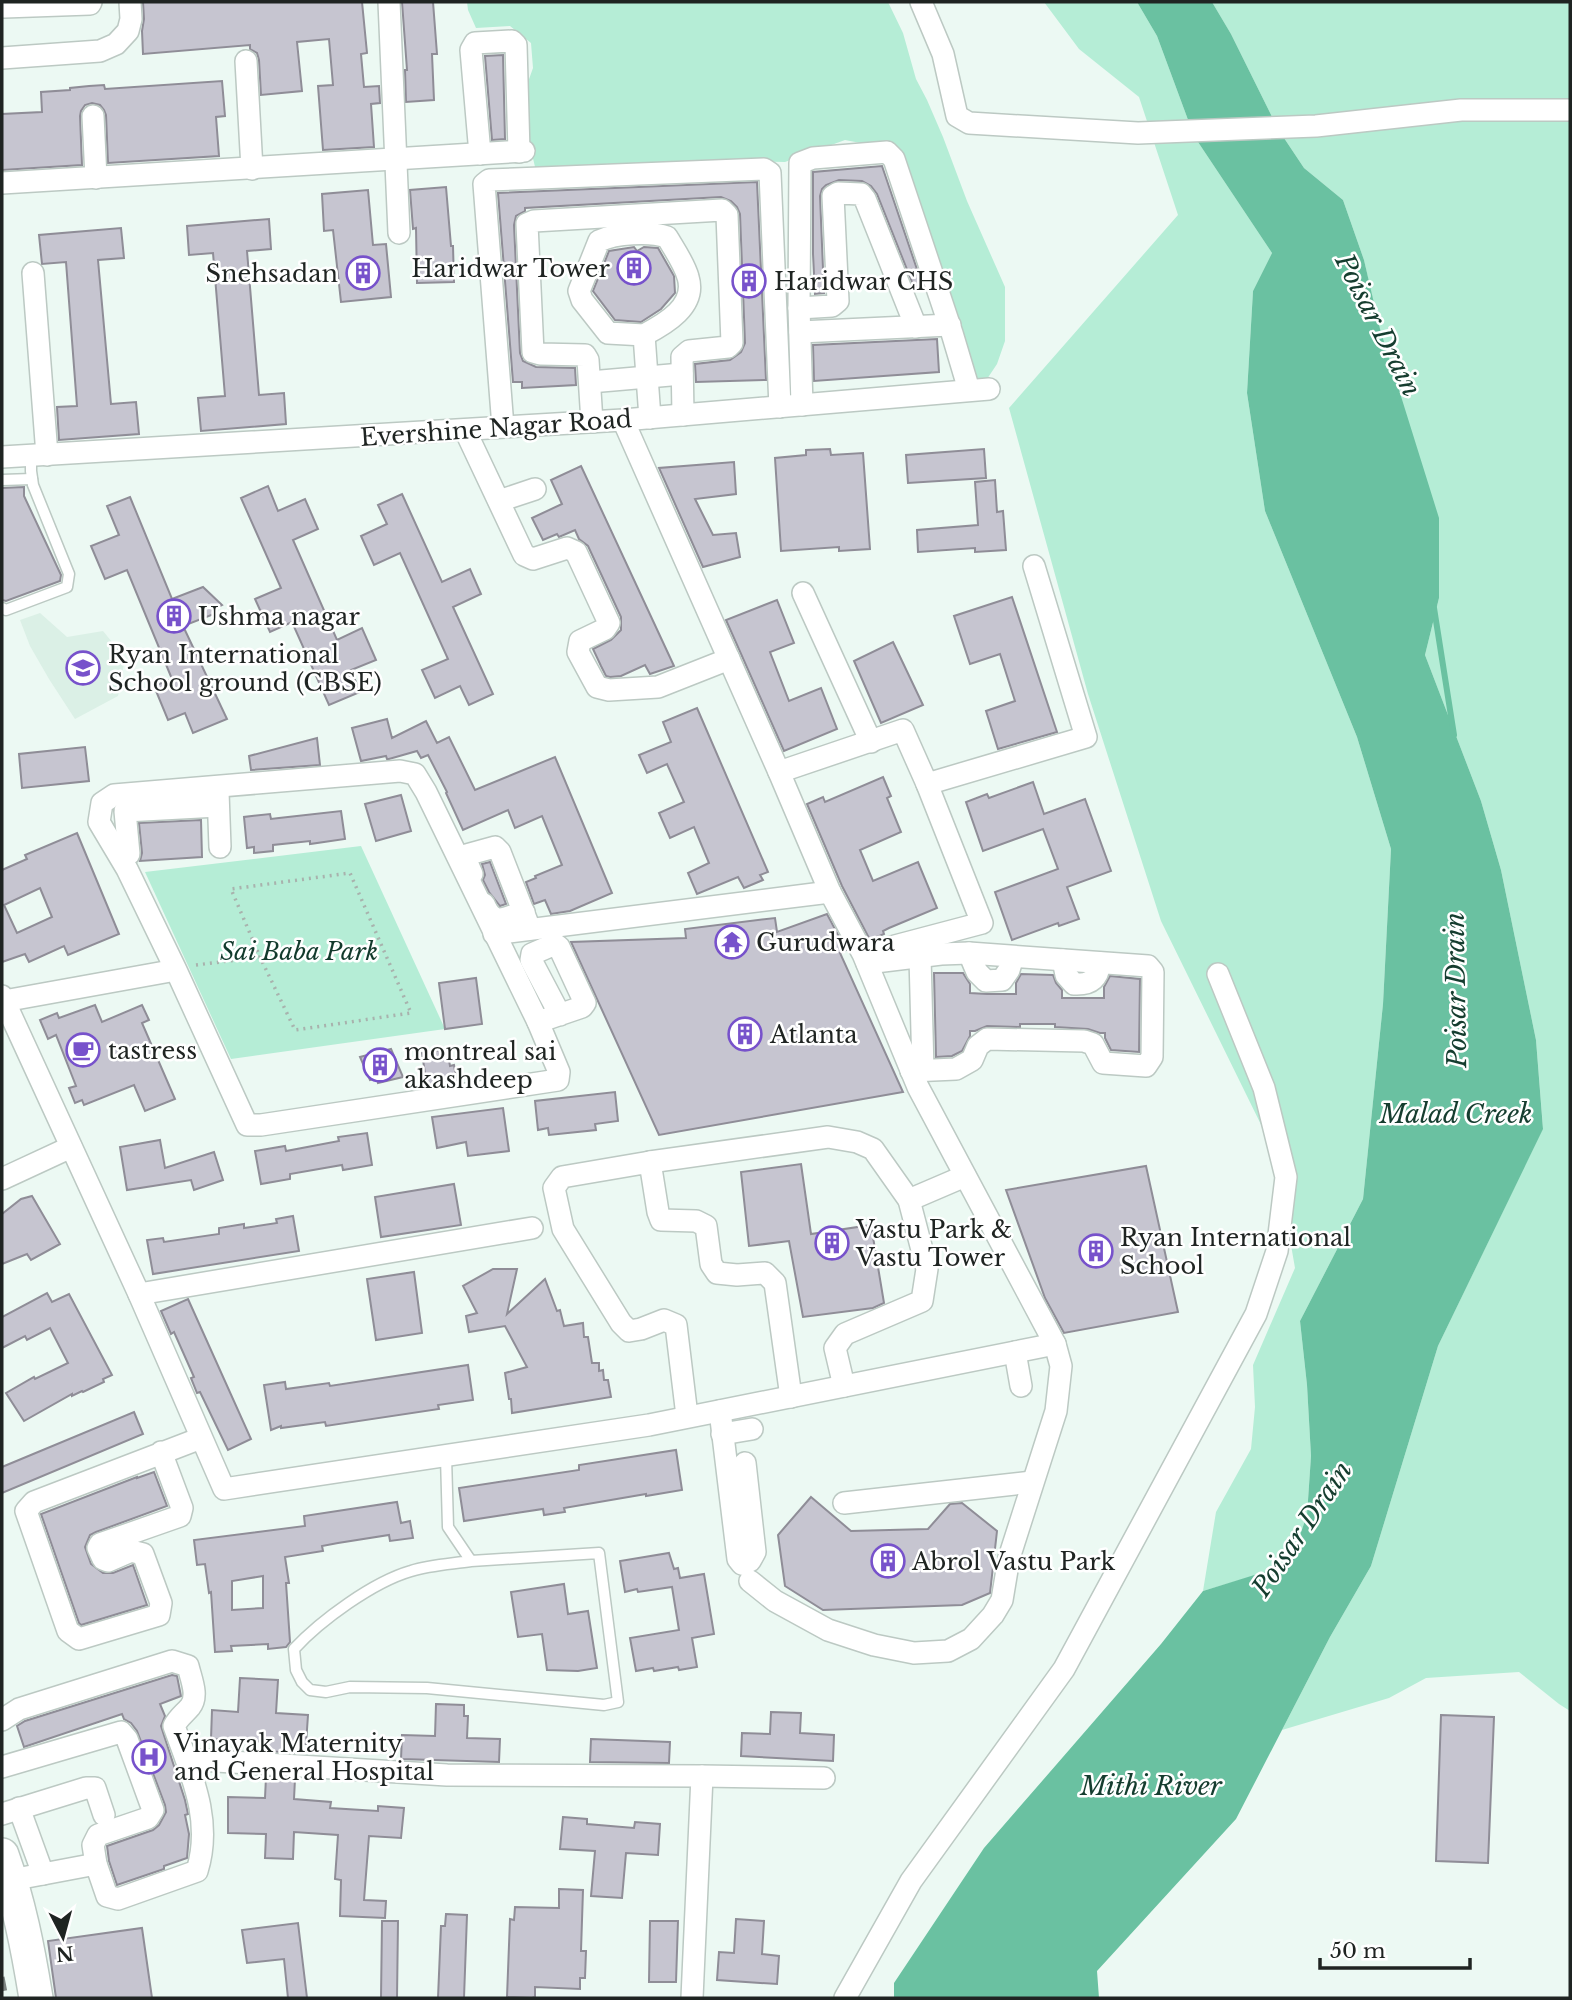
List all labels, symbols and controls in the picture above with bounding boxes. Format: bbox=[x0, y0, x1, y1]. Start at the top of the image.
water label: Poisar Drain bbox=[1328, 247, 1428, 402]
building icon: Haridwar Tower bbox=[615, 249, 653, 287]
building icon: Snehsadan bbox=[344, 254, 382, 292]
place label: Haridwar Tower bbox=[411, 254, 611, 283]
place label: Snehsadan bbox=[205, 259, 338, 288]
building icon: Haridwar CHS bbox=[730, 262, 768, 300]
place label: Haridwar CHS bbox=[774, 267, 953, 296]
street label: Evershine Nagar Road bbox=[359, 404, 633, 452]
building icon: Ushma nagar bbox=[155, 597, 193, 635]
place label: Ushma nagar bbox=[198, 602, 360, 631]
place label: Ryan International School ground (CBSE) bbox=[108, 640, 382, 697]
school or university icon: Ryan International School ground (CBSE) bbox=[64, 649, 102, 687]
water label: Poisar Drain bbox=[1439, 912, 1473, 1069]
temple icon: Gurudwara bbox=[713, 923, 751, 961]
place label: Gurudwara bbox=[756, 928, 895, 957]
park label: Sai Baba Park bbox=[220, 937, 378, 966]
building icon: Atlanta bbox=[726, 1015, 764, 1053]
place label: Atlanta bbox=[769, 1020, 858, 1049]
cafe icon: tastress bbox=[64, 1031, 102, 1069]
place label: tastress bbox=[108, 1036, 197, 1065]
place label: montreal sai akashdeep bbox=[404, 1037, 556, 1094]
building icon: montreal sai akashdeep bbox=[361, 1046, 399, 1084]
water label: Malad Creek bbox=[1379, 1098, 1532, 1130]
place label: Vastu Park & Vastu Tower bbox=[855, 1215, 1012, 1272]
place label: Ryan International School bbox=[1120, 1223, 1351, 1280]
building icon: Vastu Park & Vastu Tower bbox=[813, 1224, 851, 1262]
building icon: Ryan International School bbox=[1077, 1232, 1115, 1270]
water label: Poisar Drain bbox=[1245, 1455, 1359, 1603]
building icon: Abrol Vastu Park bbox=[869, 1542, 907, 1580]
place label: Abrol Vastu Park bbox=[911, 1547, 1116, 1576]
place label: Vinayak Maternity and General Hospital bbox=[173, 1729, 434, 1786]
hospital icon: Vinayak Maternity and General Hospital bbox=[130, 1738, 168, 1776]
water label: Mithi River bbox=[1079, 1770, 1223, 1802]
north arrow bbox=[28, 1902, 98, 1972]
scale bar bbox=[1320, 1926, 1470, 1970]
text: 50 m bbox=[1330, 1938, 1386, 1964]
text: N bbox=[55, 1941, 75, 1966]

